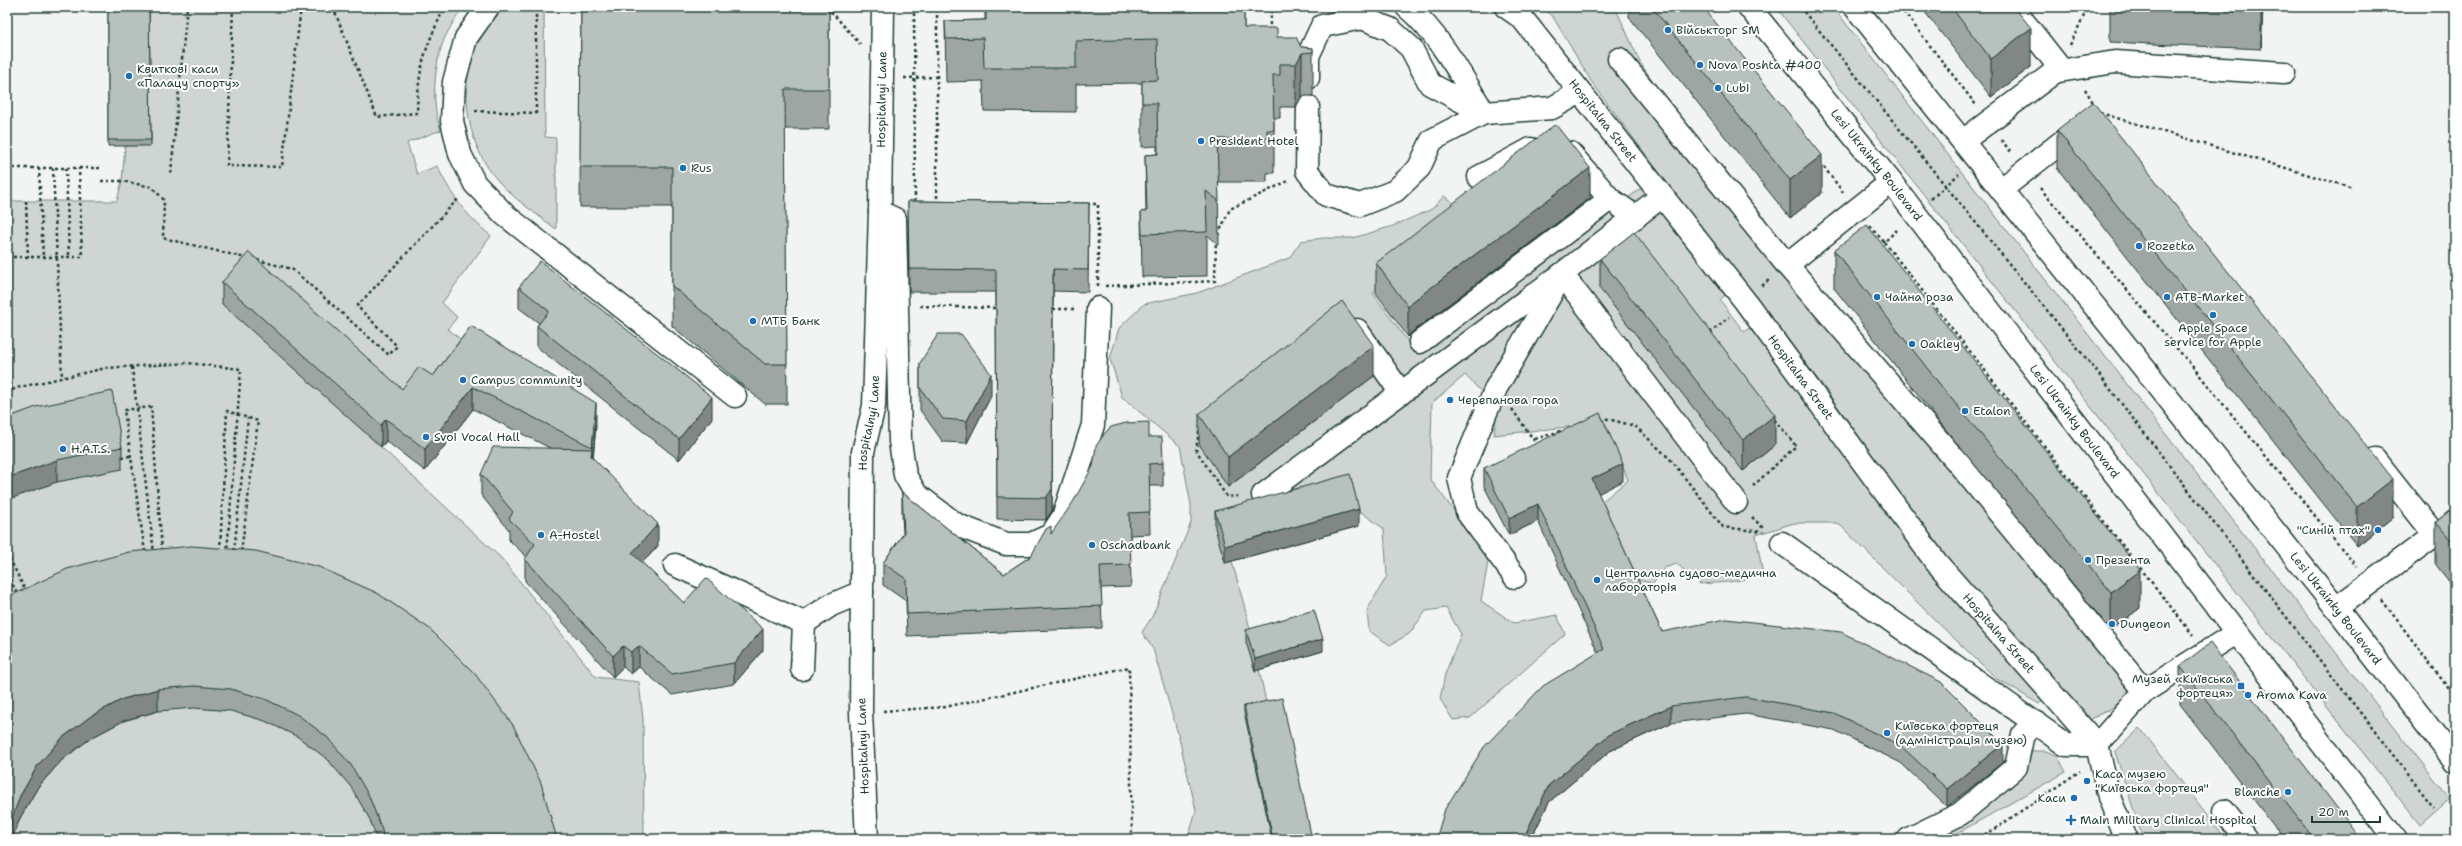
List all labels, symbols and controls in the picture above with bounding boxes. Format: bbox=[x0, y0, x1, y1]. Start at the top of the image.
place label: Військторг SM bbox=[1676, 22, 1760, 38]
marker: Військторг SM bbox=[1663, 25, 1673, 35]
street label: Hospitalnyi Lane bbox=[873, 51, 890, 148]
place label: Nova Poshta #400 bbox=[1708, 57, 1822, 73]
marker: Nova Poshta #400 bbox=[1695, 60, 1705, 70]
place label: Квиткові каси «Палацу спорту» bbox=[137, 61, 240, 91]
marker: Квиткові каси «Палацу спорту» bbox=[124, 71, 134, 81]
street label: Hospitalna Street bbox=[1565, 76, 1641, 165]
place label: Lubi bbox=[1726, 80, 1749, 96]
marker: Lubi bbox=[1713, 83, 1723, 93]
street label: Lesi Ukrainky Boulevard bbox=[1827, 106, 1926, 225]
place label: President Hotel bbox=[1209, 133, 1299, 149]
marker: President Hotel bbox=[1196, 136, 1206, 146]
place label: Rus bbox=[691, 160, 712, 176]
marker: Rus bbox=[678, 163, 688, 173]
place label: Rozetka bbox=[2147, 238, 2195, 254]
marker: Rozetka bbox=[2134, 241, 2144, 251]
place label: Чайна роза bbox=[1885, 289, 1954, 305]
place label: ATB-Market bbox=[2175, 289, 2244, 305]
marker: Чайна роза bbox=[1872, 292, 1882, 302]
marker: ATB-Market bbox=[2162, 292, 2172, 302]
marker: Apple Space service for Apple bbox=[2208, 310, 2218, 320]
place label: МТБ Банк bbox=[761, 313, 820, 329]
marker: МТБ Банк bbox=[748, 316, 758, 326]
place label: Apple Space service for Apple bbox=[2164, 320, 2262, 350]
street label: Hospitalna Street bbox=[1764, 331, 1837, 423]
place label: Oakley bbox=[1920, 336, 1960, 352]
marker: Oakley bbox=[1907, 339, 1917, 349]
street label: Lesi Ukrainky Boulevard bbox=[2026, 361, 2124, 482]
place label: Campus community bbox=[471, 372, 583, 388]
marker: Campus community bbox=[458, 375, 468, 385]
street label: Hospitalnyi Lane bbox=[855, 375, 883, 471]
place label: Черепанова гора bbox=[1458, 392, 1559, 408]
marker: Черепанова гора bbox=[1445, 395, 1455, 405]
place label: Etalon bbox=[1973, 403, 2011, 419]
marker: Etalon bbox=[1960, 406, 1970, 416]
place label: Svoi Vocal Hall bbox=[434, 429, 520, 445]
marker: Svoi Vocal Hall bbox=[421, 432, 431, 442]
place label: H.A.T.S. bbox=[71, 441, 110, 457]
marker: H.A.T.S. bbox=[58, 444, 68, 454]
place label: "Синій птах" bbox=[2297, 522, 2370, 538]
marker: "Синій птах" bbox=[2373, 525, 2383, 535]
place label: A-Hostel bbox=[549, 527, 600, 543]
marker: A-Hostel bbox=[536, 530, 546, 540]
place label: Oschadbank bbox=[1100, 537, 1171, 553]
marker: Oschadbank bbox=[1087, 540, 1097, 550]
street label: Lesi Ukrainky Boulevard bbox=[2286, 549, 2385, 668]
place label: Презента bbox=[2096, 552, 2151, 568]
marker: Презента bbox=[2083, 555, 2093, 565]
place label: Центральна судово-медична лабораторія bbox=[1605, 565, 1777, 595]
marker: Центральна судово-медична лабораторія bbox=[1592, 575, 1602, 585]
street label: Hospitalna Street bbox=[1959, 590, 2038, 677]
place label: Dungeon bbox=[2120, 616, 2171, 632]
marker: Dungeon bbox=[2107, 619, 2117, 629]
place label: Музей «Київська фортеця» bbox=[2132, 671, 2234, 701]
marker: Музей «Київська фортеця» bbox=[2236, 681, 2246, 691]
place label: Aroma Kava bbox=[2256, 687, 2327, 703]
marker: Aroma Kava bbox=[2243, 690, 2253, 700]
street label: Hospitalnyi Lane bbox=[853, 697, 873, 795]
place label: Київська фортеця (адміністрація музею) bbox=[1895, 718, 2027, 748]
marker: Київська фортеця (адміністрація музею) bbox=[1882, 728, 1892, 738]
place label: Каса музею "Київська фортеця" bbox=[2095, 766, 2209, 796]
marker: Каса музею "Київська фортеця" bbox=[2082, 776, 2092, 786]
place label: Blanche bbox=[2234, 784, 2280, 800]
marker: Blanche bbox=[2283, 787, 2293, 797]
place label: Каси bbox=[2037, 790, 2066, 806]
marker: Каси bbox=[2069, 793, 2079, 803]
scale bar bbox=[2312, 798, 2380, 824]
text: 20 m bbox=[2318, 804, 2349, 820]
place label: Main Military Clinical Hospital bbox=[2080, 812, 2257, 828]
marker: Main Military Clinical Hospital bbox=[2065, 814, 2077, 826]

